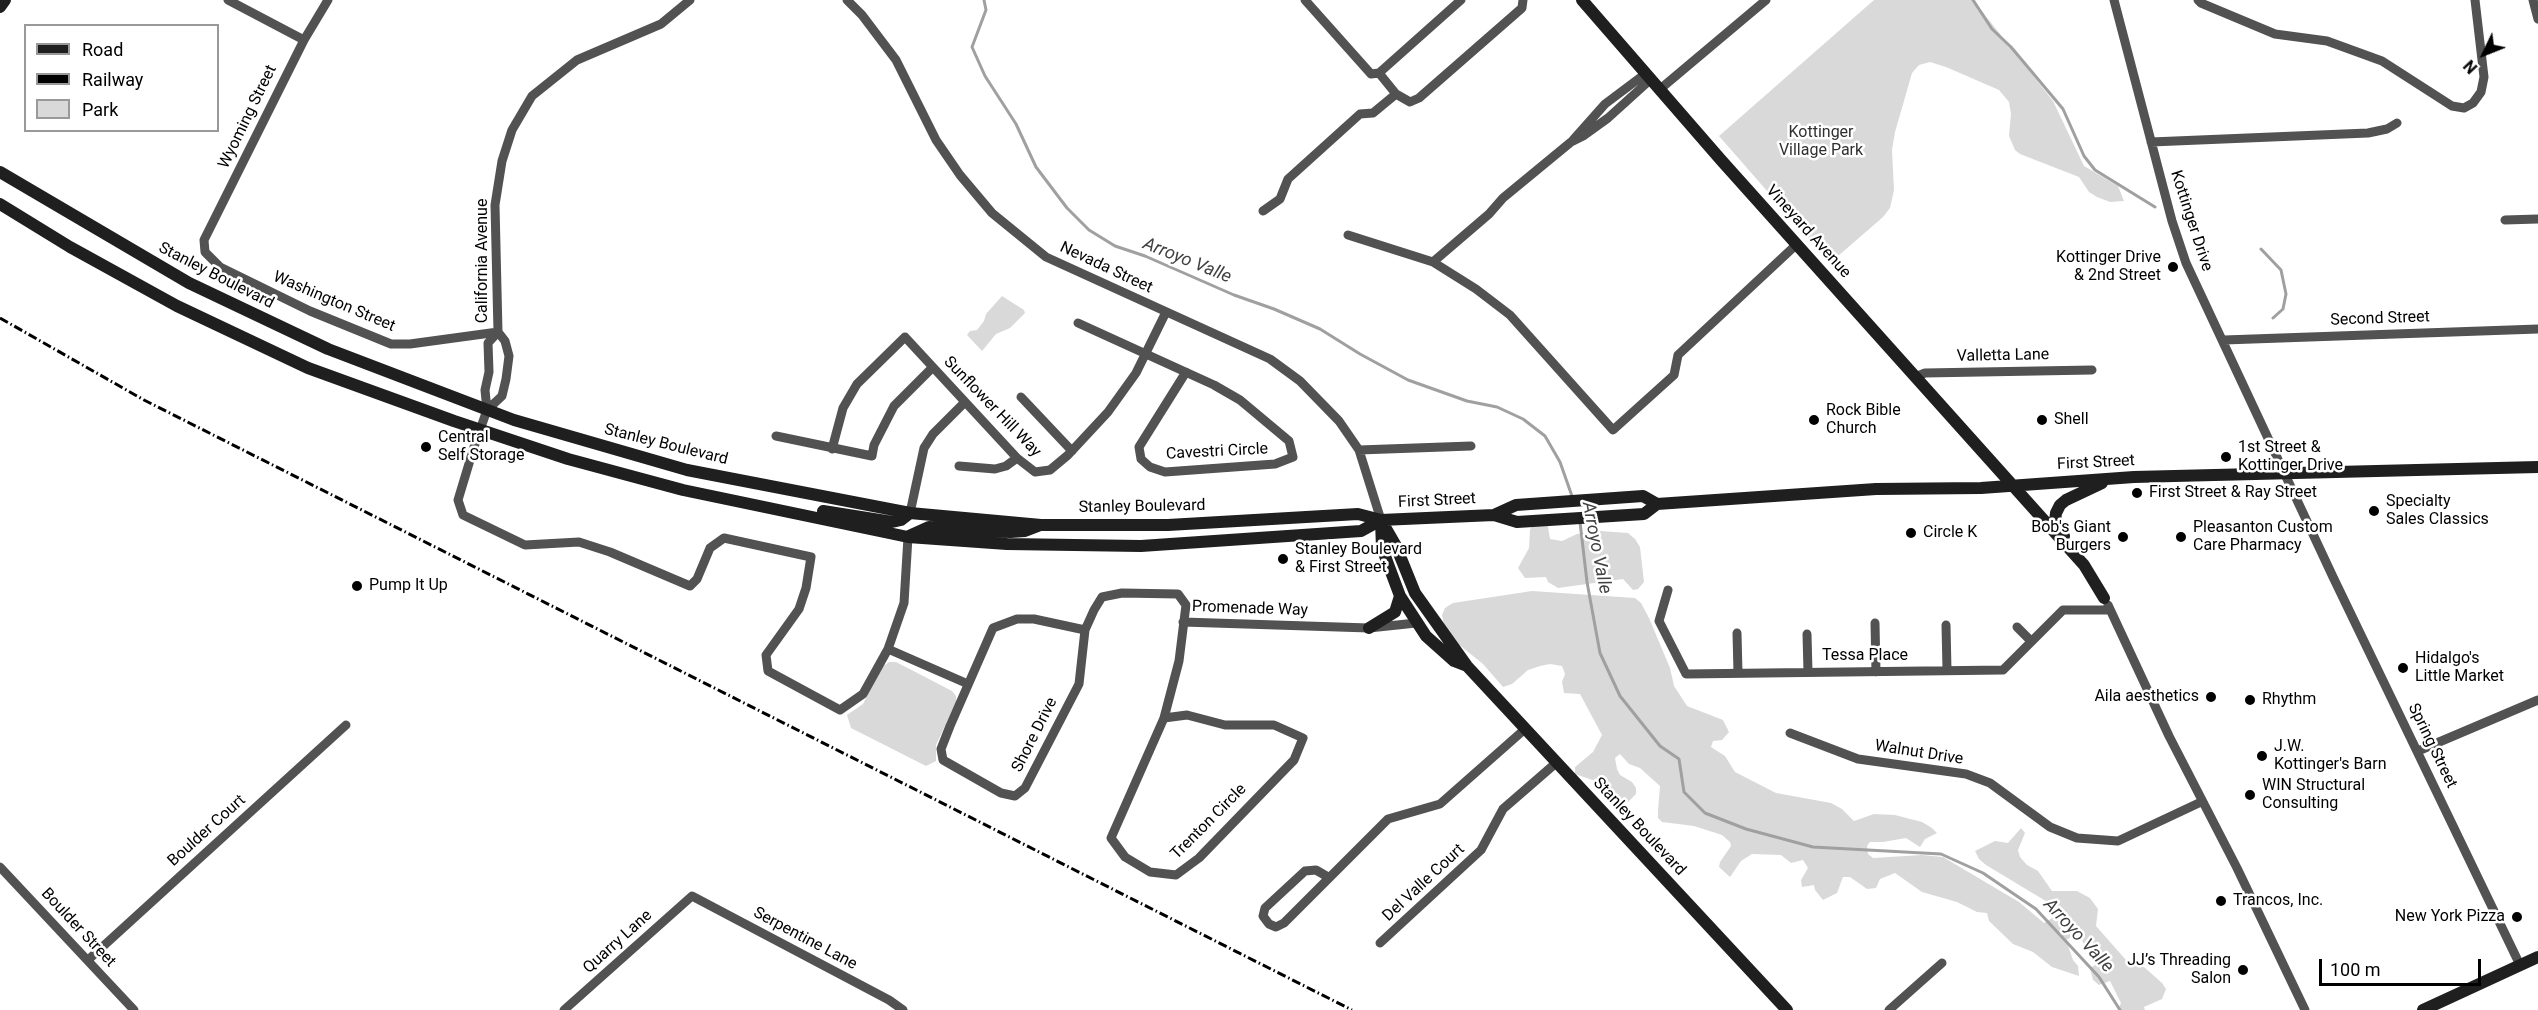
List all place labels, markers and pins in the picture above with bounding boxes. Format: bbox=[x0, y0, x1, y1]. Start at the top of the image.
place label: Kottinger Drive & 2nd Street bbox=[2056, 248, 2161, 286]
marker: Kottinger Drive & 2nd Street bbox=[2166, 260, 2180, 274]
place label: Rock Bible Church bbox=[1826, 401, 1901, 439]
place label: Shell bbox=[2054, 410, 2089, 430]
marker: Rock Bible Church bbox=[1807, 413, 1821, 427]
marker: Shell bbox=[2035, 413, 2049, 427]
place label: Central Self Storage bbox=[438, 428, 524, 466]
place label: 1st Street & Kottinger Drive bbox=[2238, 438, 2343, 476]
marker: Central Self Storage bbox=[419, 440, 433, 454]
marker: 1st Street & Kottinger Drive bbox=[2219, 450, 2233, 464]
place label: First Street & Ray Street bbox=[2149, 483, 2317, 503]
marker: First Street & Ray Street bbox=[2130, 486, 2144, 500]
place label: Specialty Sales Classics bbox=[2386, 492, 2489, 530]
marker: Specialty Sales Classics bbox=[2367, 504, 2381, 518]
place label: Bob's Giant Burgers bbox=[2031, 518, 2111, 556]
place label: Pleasanton Custom Care Pharmacy bbox=[2193, 518, 2333, 556]
place label: Circle K bbox=[1923, 523, 1977, 543]
marker: Circle K bbox=[1904, 526, 1918, 540]
marker: Bob's Giant Burgers bbox=[2116, 530, 2130, 544]
marker: Pleasanton Custom Care Pharmacy bbox=[2174, 530, 2188, 544]
place label: Stanley Boulevard & First Street bbox=[1295, 540, 1422, 578]
marker: Stanley Boulevard & First Street bbox=[1276, 552, 1290, 566]
place label: Pump It Up bbox=[369, 576, 448, 596]
marker: Pump It Up bbox=[350, 579, 364, 593]
place label: Hidalgo's Little Market bbox=[2415, 649, 2504, 687]
marker: Hidalgo's Little Market bbox=[2396, 661, 2410, 675]
place label: Aila aesthetics bbox=[2094, 687, 2199, 707]
marker: Aila aesthetics bbox=[2204, 690, 2218, 704]
place label: Rhythm bbox=[2262, 690, 2316, 710]
marker: Rhythm bbox=[2243, 693, 2257, 707]
place label: J.W. Kottinger's Barn bbox=[2274, 737, 2386, 775]
marker: J.W. Kottinger's Barn bbox=[2255, 749, 2269, 763]
place label: WIN Structural Consulting bbox=[2262, 776, 2365, 814]
marker: WIN Structural Consulting bbox=[2243, 788, 2257, 802]
place label: Trancos, Inc. bbox=[2233, 891, 2323, 911]
marker: Trancos, Inc. bbox=[2214, 894, 2228, 908]
place label: New York Pizza bbox=[2395, 907, 2505, 927]
marker: New York Pizza bbox=[2510, 910, 2524, 924]
place label: JJ’s Threading Salon bbox=[2127, 951, 2231, 989]
marker: JJ’s Threading Salon bbox=[2236, 963, 2250, 977]

